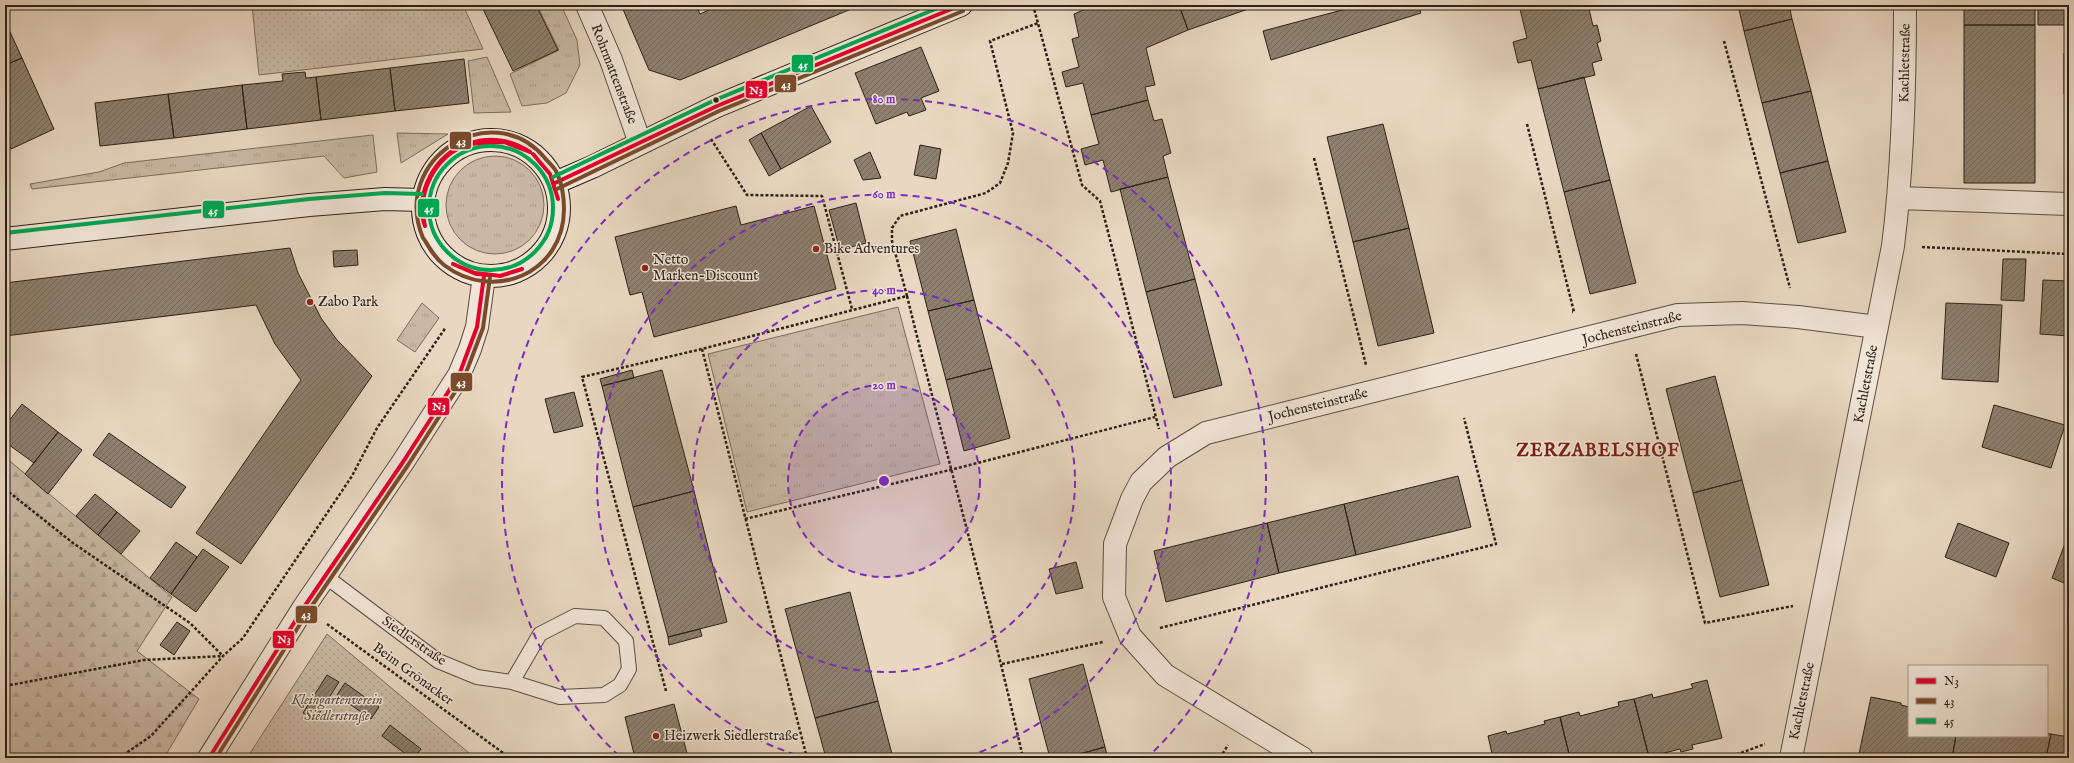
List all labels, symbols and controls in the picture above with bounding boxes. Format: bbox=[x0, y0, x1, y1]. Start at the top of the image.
street label: Rohrmattenstraße bbox=[587, 21, 642, 127]
street label: Kachletstraße bbox=[1895, 23, 1915, 103]
line badge: 45 bbox=[791, 54, 814, 73]
text: 45 bbox=[797, 58, 808, 72]
line badge: 43 bbox=[774, 74, 797, 93]
text: 43 bbox=[780, 78, 791, 92]
line badge: N3 bbox=[745, 80, 768, 99]
text: N3 bbox=[748, 84, 763, 98]
text: 80 m bbox=[873, 92, 896, 107]
unlabelled marker bbox=[711, 95, 721, 105]
line badge: 43 bbox=[449, 131, 472, 150]
text: 43 bbox=[455, 135, 466, 149]
text: 60 m bbox=[873, 187, 896, 202]
line badge: 45 bbox=[417, 198, 440, 218]
line badge: 45 bbox=[202, 200, 225, 219]
text: 45 bbox=[423, 202, 434, 216]
text: 45 bbox=[207, 204, 218, 218]
place label: Bike Adventures bbox=[824, 240, 919, 258]
marker: Bike Adventures bbox=[811, 244, 821, 254]
place label: Netto Marken-Discount bbox=[653, 251, 758, 285]
marker: Netto Marken-Discount bbox=[640, 263, 650, 273]
text: 40 m bbox=[872, 283, 897, 298]
place label: Zabo Park bbox=[318, 293, 379, 311]
marker: Zabo Park bbox=[305, 297, 315, 307]
street label: Jochensteinstraße bbox=[1578, 307, 1684, 350]
street label: Kachletstraße bbox=[1850, 343, 1882, 425]
line badge: 43 bbox=[450, 372, 473, 392]
text: 43 bbox=[455, 376, 466, 390]
text: 20 m bbox=[872, 378, 896, 393]
street label: Jochensteinstraße bbox=[1264, 384, 1370, 427]
line badge: N3 bbox=[427, 397, 450, 416]
text: N3 bbox=[431, 400, 446, 414]
district label: ZERZABELSHOF bbox=[1516, 440, 1680, 463]
centre of rings bbox=[877, 474, 891, 488]
line badge: 43 bbox=[295, 605, 318, 624]
text: 43 bbox=[300, 608, 311, 622]
street label: Siedlerstraße bbox=[378, 612, 450, 670]
line badge: N3 bbox=[272, 630, 295, 649]
text: N3 bbox=[276, 633, 291, 647]
street label: Beim Grönacker bbox=[369, 639, 457, 709]
street label: Kachletstraße bbox=[1785, 660, 1819, 742]
legend bbox=[1908, 665, 2048, 737]
text: N3 bbox=[1944, 674, 1959, 689]
park label: Kleingartenverein Siedlerstraße bbox=[291, 691, 382, 725]
text: 43 bbox=[1944, 694, 1954, 709]
text: 45 bbox=[1944, 714, 1955, 729]
place label: Heizwerk Siedlerstraße bbox=[664, 727, 799, 745]
marker: Heizwerk Siedlerstraße bbox=[651, 731, 661, 741]

